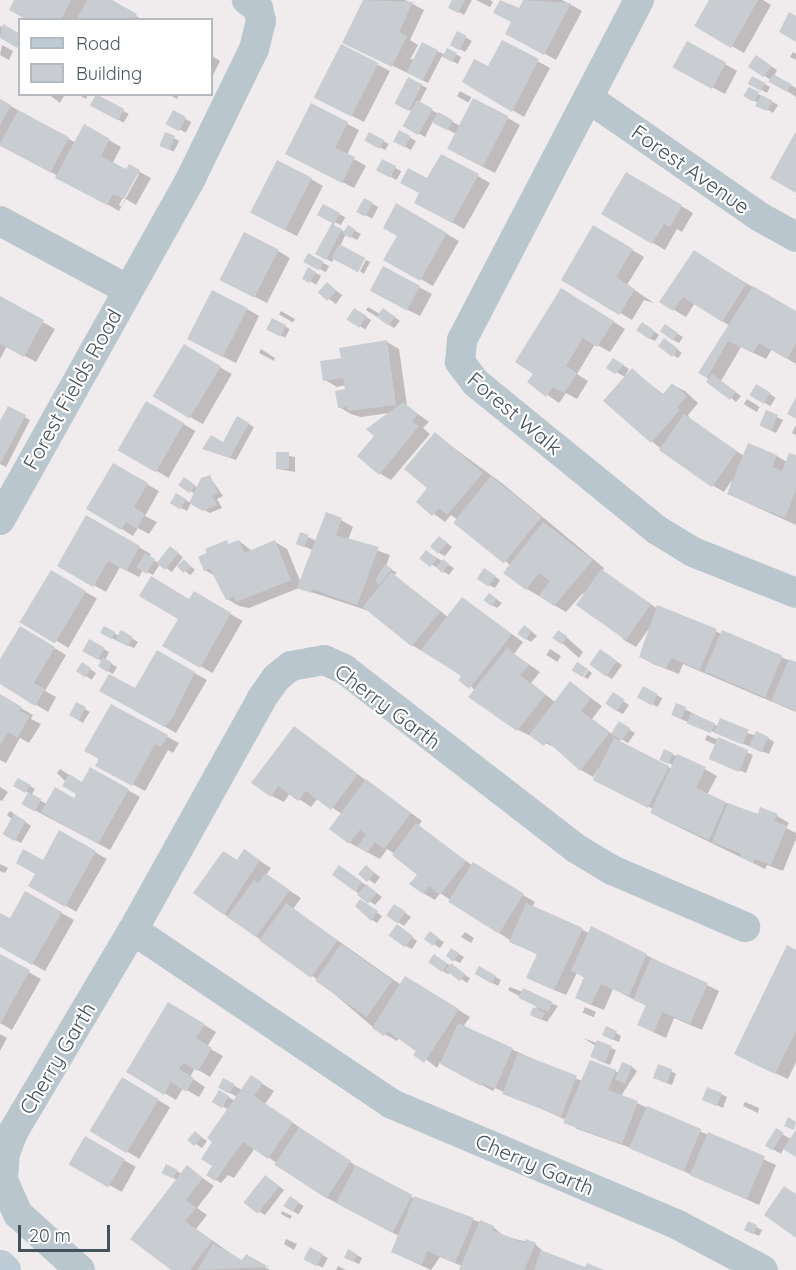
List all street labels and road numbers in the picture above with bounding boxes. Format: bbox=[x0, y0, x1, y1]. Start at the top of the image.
street label: Forest Avenue bbox=[627, 119, 755, 219]
street label: Forest Fields Road bbox=[17, 304, 127, 474]
street label: Forest Walk bbox=[463, 366, 567, 460]
street label: Cherry Garth bbox=[330, 658, 446, 754]
street label: Cherry Garth bbox=[14, 997, 100, 1119]
street label: Cherry Garth bbox=[472, 1128, 598, 1200]

